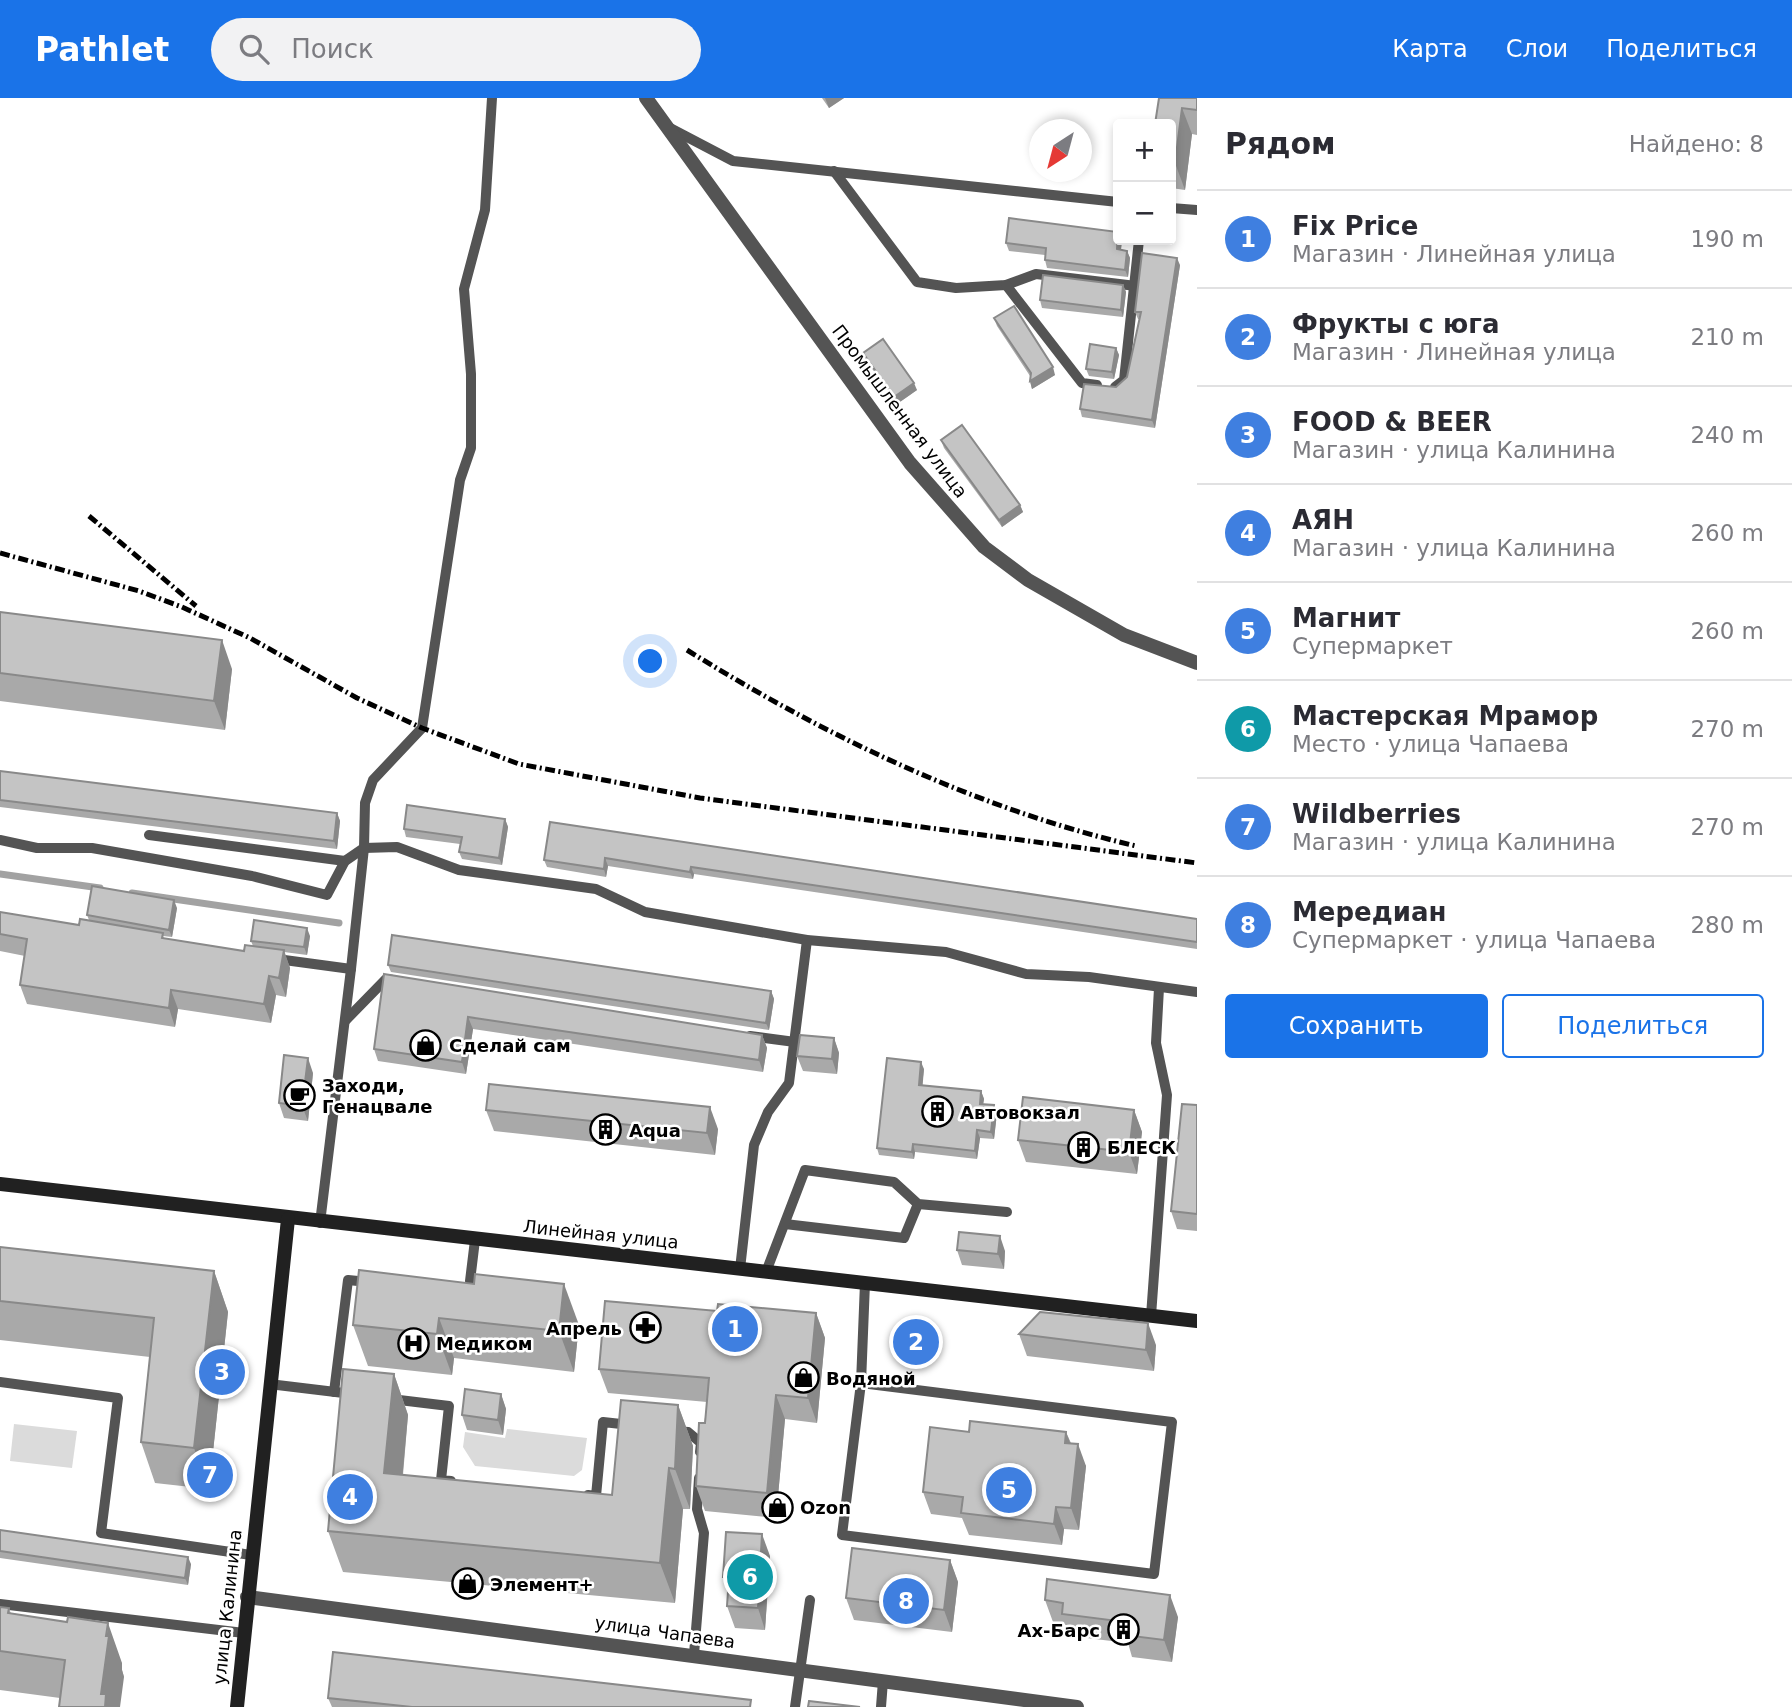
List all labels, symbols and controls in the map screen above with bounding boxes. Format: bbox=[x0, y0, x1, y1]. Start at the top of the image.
search box bbox=[211, 18, 701, 81]
text: Pathlet bbox=[35, 30, 169, 69]
icon: search bbox=[235, 30, 273, 68]
text: Поиск bbox=[291, 34, 374, 64]
text: Карта bbox=[1392, 35, 1468, 63]
text: Слои bbox=[1506, 35, 1568, 63]
text: Поделиться bbox=[1606, 35, 1757, 63]
north arrow bbox=[1029, 119, 1092, 182]
map controls bbox=[1113, 119, 1176, 245]
button: + bbox=[1113, 119, 1176, 182]
text: Рядом bbox=[1225, 126, 1336, 161]
text: Найдено: 8 bbox=[1629, 131, 1764, 157]
button: − bbox=[1113, 182, 1176, 245]
text: Fix Price bbox=[1292, 211, 1418, 241]
text: 1 bbox=[1240, 226, 1256, 252]
text: 190 m bbox=[1690, 226, 1764, 252]
text: Магазин · Линейная улица bbox=[1292, 241, 1616, 267]
text: Фрукты с юга bbox=[1292, 309, 1500, 339]
street label: Промышленная улица bbox=[828, 320, 972, 502]
text: 2 bbox=[1240, 324, 1256, 350]
text: 210 m bbox=[1690, 324, 1764, 350]
text: Магазин · Линейная улица bbox=[1292, 339, 1616, 365]
text: FOOD & BEER bbox=[1292, 407, 1492, 437]
text: 3 bbox=[1240, 422, 1256, 448]
text: 240 m bbox=[1690, 422, 1764, 448]
text: Магазин · улица Калинина bbox=[1292, 437, 1616, 463]
text: АЯН bbox=[1292, 505, 1354, 535]
text: 4 bbox=[1240, 520, 1256, 546]
text: 260 m bbox=[1690, 520, 1764, 546]
text: Магазин · улица Калинина bbox=[1292, 535, 1616, 561]
text: Магнит bbox=[1292, 603, 1400, 633]
text: 5 bbox=[1240, 618, 1256, 644]
text: 260 m bbox=[1690, 618, 1764, 644]
text: Супермаркет bbox=[1292, 633, 1453, 659]
your location bbox=[633, 644, 667, 678]
text: Мастерская Мрамор bbox=[1292, 701, 1598, 731]
text: 6 bbox=[1240, 716, 1256, 742]
text: 270 m bbox=[1690, 716, 1764, 742]
text: Место · улица Чапаева bbox=[1292, 731, 1569, 757]
text: Wildberries bbox=[1292, 799, 1461, 829]
text: 7 bbox=[1240, 814, 1256, 840]
text: 270 m bbox=[1690, 814, 1764, 840]
text: Магазин · улица Калинина bbox=[1292, 829, 1616, 855]
text: Мередиан bbox=[1292, 897, 1446, 927]
text: 8 bbox=[1240, 912, 1256, 938]
text: 280 m bbox=[1690, 912, 1764, 938]
text: Супермаркет · улица Чапаева bbox=[1292, 927, 1656, 953]
button: Сохранить bbox=[1225, 994, 1488, 1058]
button: Поделиться bbox=[1502, 994, 1764, 1058]
shop icon: Сделай сам bbox=[409, 1028, 443, 1062]
place label: Сделай сам bbox=[449, 1035, 571, 1056]
place label: Заходи, Генацвале bbox=[322, 1075, 433, 1117]
cafe icon: Заходи, Генацвале bbox=[282, 1078, 316, 1112]
building icon: Автовокзал bbox=[920, 1095, 954, 1129]
place label: Автовокзал bbox=[960, 1102, 1080, 1123]
building icon: Aqua bbox=[589, 1113, 623, 1147]
place label: Aqua bbox=[629, 1120, 681, 1141]
building icon: БЛЕСК bbox=[1067, 1130, 1101, 1164]
place label: БЛЕСК bbox=[1107, 1137, 1176, 1158]
street label: Линейная улица bbox=[522, 1215, 680, 1253]
pin: 1 bbox=[712, 1303, 758, 1355]
pharmacy icon: Апрель bbox=[628, 1311, 662, 1345]
pin: 2 bbox=[893, 1316, 939, 1368]
place label: Апрель bbox=[546, 1318, 622, 1339]
hospital icon: Медиком bbox=[396, 1326, 430, 1360]
place label: Медиком bbox=[436, 1333, 533, 1354]
pin: 3 bbox=[199, 1346, 245, 1398]
shop icon: Водяной bbox=[786, 1361, 820, 1395]
place label: Водяной bbox=[826, 1368, 916, 1389]
pin: 7 bbox=[187, 1449, 233, 1501]
pin: 5 bbox=[986, 1464, 1032, 1516]
pin: 4 bbox=[327, 1471, 373, 1523]
shop icon: Ozon bbox=[760, 1490, 794, 1524]
place label: Ozon bbox=[800, 1497, 851, 1518]
street label: улица Калинина bbox=[208, 1528, 246, 1686]
pin: 6 bbox=[727, 1551, 773, 1603]
shop icon: Элемент+ bbox=[450, 1567, 484, 1601]
place label: Элемент+ bbox=[490, 1574, 593, 1595]
pin: 8 bbox=[883, 1575, 929, 1627]
street label: улица Чапаева bbox=[593, 1612, 737, 1652]
building icon: Ах-Барс bbox=[1106, 1613, 1140, 1647]
place label: Ах-Барс bbox=[1018, 1620, 1100, 1641]

